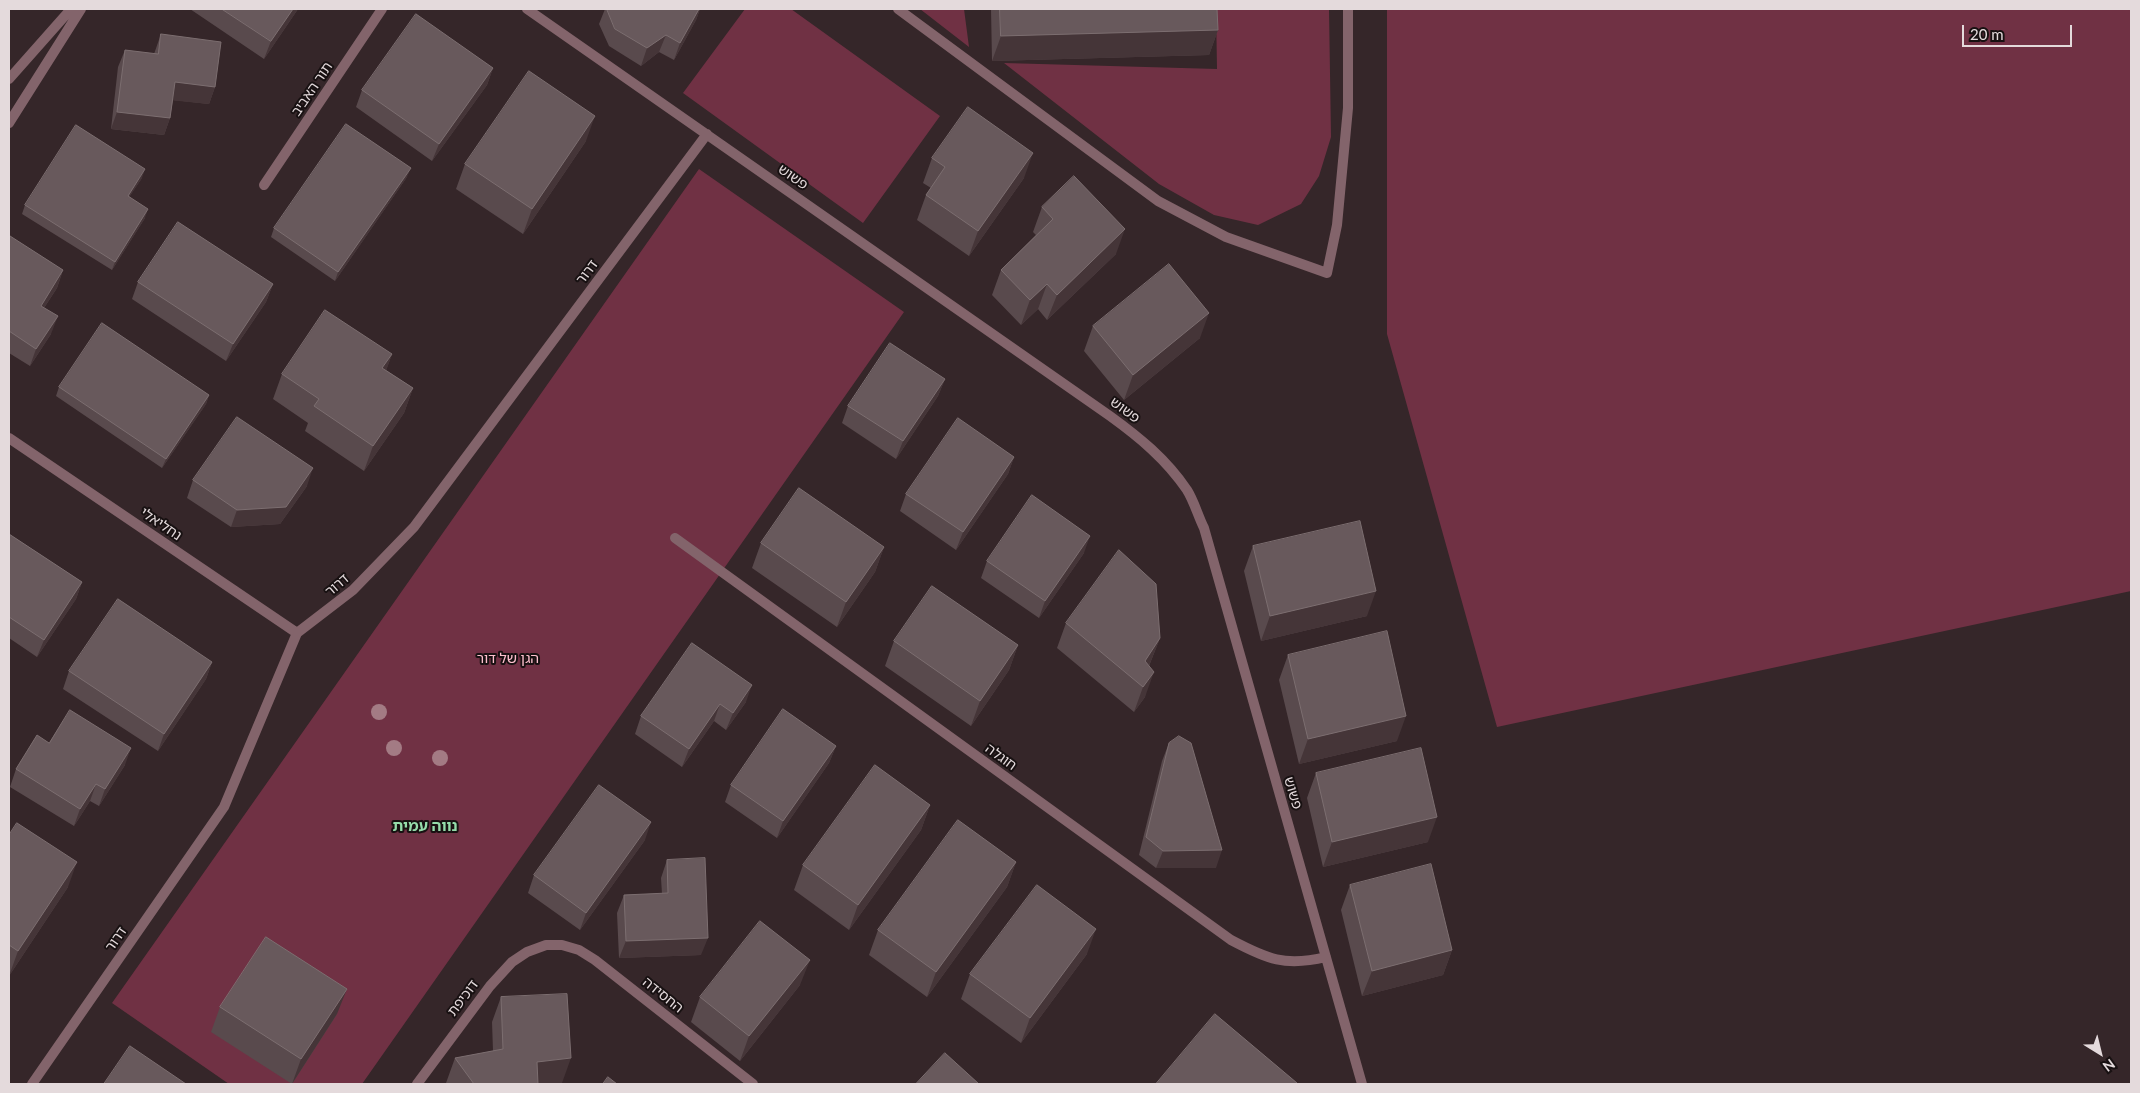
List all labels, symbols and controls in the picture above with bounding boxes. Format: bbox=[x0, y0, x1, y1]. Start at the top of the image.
scale bar bbox=[1965, 15, 2075, 47]
text: 20 m bbox=[1970, 25, 2004, 43]
street label: תור האביב bbox=[288, 59, 336, 119]
street label: פשוש bbox=[775, 161, 811, 193]
street label: דרור bbox=[573, 257, 601, 287]
street label: פשוש bbox=[1107, 394, 1143, 426]
street label: נחליאלי bbox=[137, 504, 185, 544]
street label: דרור bbox=[322, 570, 352, 600]
park label: הגן של דור bbox=[477, 650, 539, 666]
street label: חוגלה bbox=[982, 740, 1020, 774]
street label: פשוש bbox=[1280, 775, 1306, 811]
district label: נווה עמית bbox=[392, 817, 458, 835]
street label: דרור bbox=[102, 924, 130, 954]
street label: החסידה bbox=[639, 974, 687, 1016]
street label: דוכיפת bbox=[444, 977, 482, 1019]
north arrow bbox=[2075, 1028, 2125, 1078]
text: N bbox=[2100, 1055, 2118, 1076]

